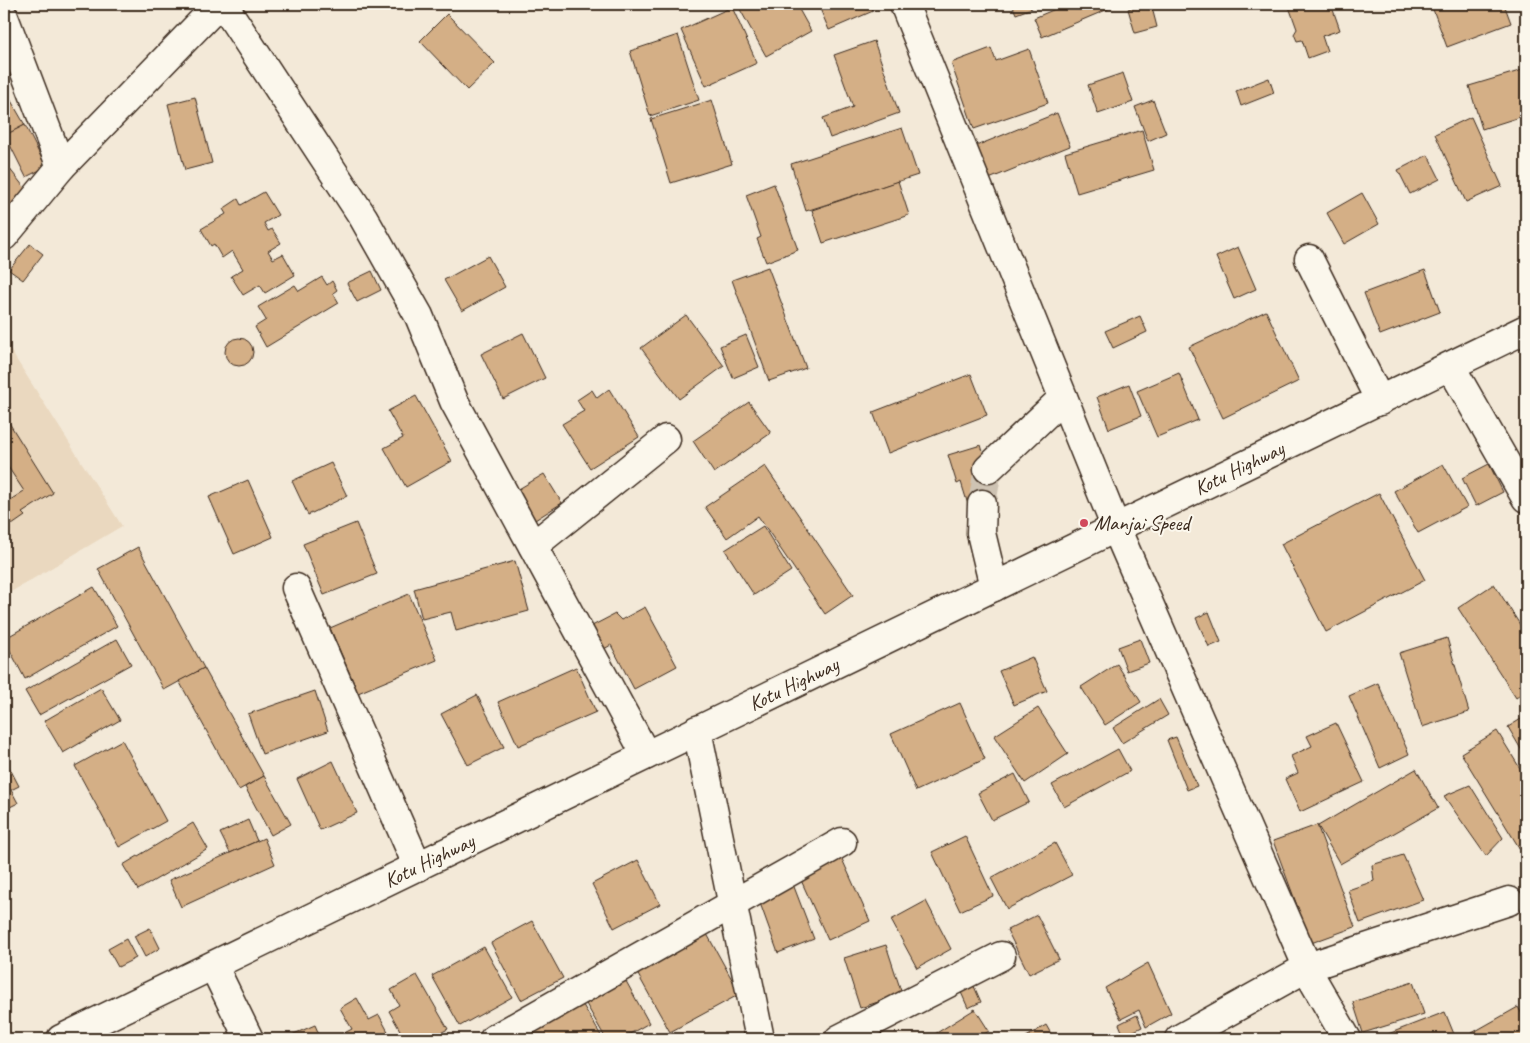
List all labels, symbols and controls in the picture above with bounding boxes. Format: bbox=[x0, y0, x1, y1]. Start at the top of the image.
street label: Kotu Highway bbox=[1190, 435, 1290, 501]
place label: Manjai Speed bbox=[1094, 510, 1193, 536]
marker: Manjai Speed bbox=[1078, 517, 1090, 529]
street label: Kotu Highway bbox=[744, 650, 844, 717]
street label: Kotu Highway bbox=[380, 827, 480, 893]

